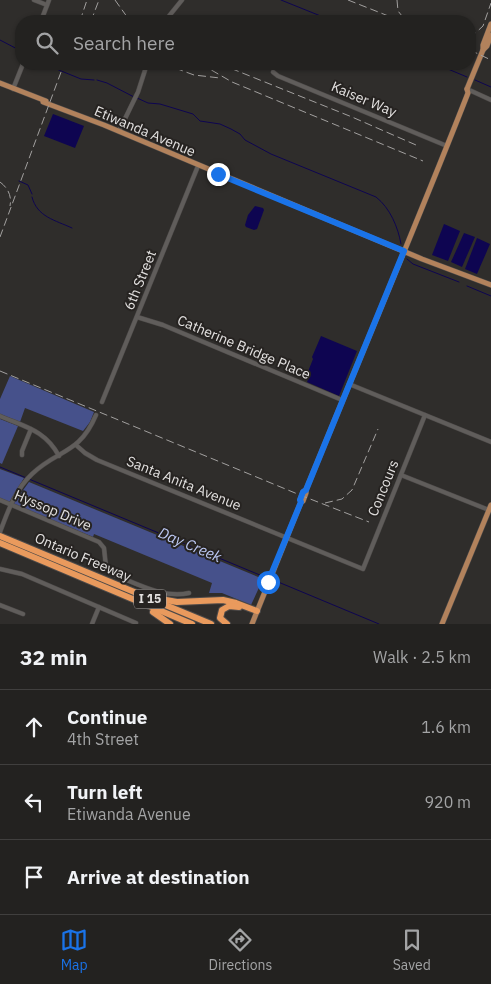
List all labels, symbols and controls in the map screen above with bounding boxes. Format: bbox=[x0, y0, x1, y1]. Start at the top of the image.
search box bbox=[15, 15, 476, 70]
icon: search bbox=[33, 29, 61, 57]
text: Search here bbox=[73, 31, 175, 55]
street label: Kaiser Way bbox=[329, 77, 399, 121]
street label: Etiwanda Avenue bbox=[92, 102, 199, 161]
route end bbox=[207, 163, 230, 186]
street label: 6th Street bbox=[120, 247, 160, 313]
street label: Catherine Bridge Place bbox=[175, 311, 314, 383]
street label: Santa Anita Avenue bbox=[124, 452, 244, 514]
street label: Concours bbox=[364, 457, 402, 519]
street label: Hyssop Drive bbox=[12, 486, 95, 534]
water label: Day Creek bbox=[156, 523, 225, 566]
street label: Ontario Freeway bbox=[32, 529, 134, 585]
route start bbox=[257, 571, 280, 594]
road number: I 15 bbox=[134, 590, 166, 608]
text: 32 min bbox=[20, 643, 87, 671]
text: Walk · 2.5 km bbox=[373, 647, 471, 667]
text: Continue bbox=[67, 705, 147, 729]
icon: ahead bbox=[20, 713, 48, 741]
text: 1.6 km bbox=[421, 717, 471, 737]
text: 4th Street bbox=[67, 729, 139, 749]
text: Turn left bbox=[67, 780, 143, 804]
icon: left bbox=[20, 788, 48, 816]
text: 920 m bbox=[424, 792, 471, 812]
text: Etiwanda Avenue bbox=[67, 804, 191, 824]
icon: arrive bbox=[20, 863, 48, 891]
text: Arrive at destination bbox=[67, 865, 250, 889]
tab: Map bbox=[60, 926, 88, 974]
tab: Directions bbox=[209, 926, 272, 974]
tab: Saved bbox=[393, 926, 431, 974]

